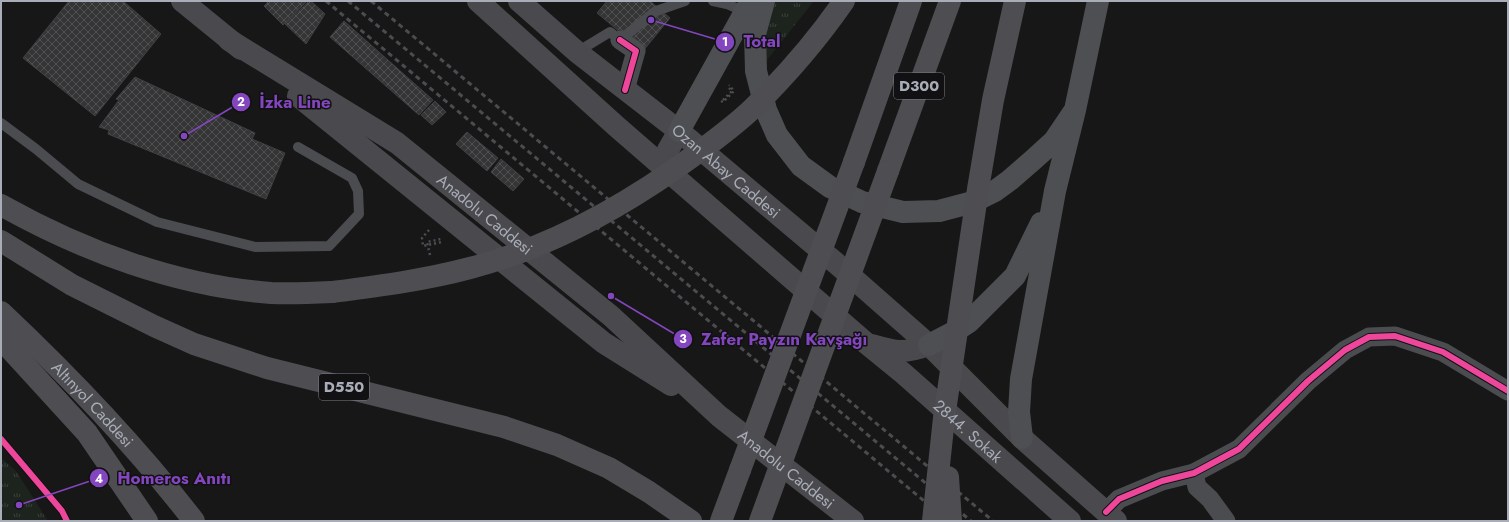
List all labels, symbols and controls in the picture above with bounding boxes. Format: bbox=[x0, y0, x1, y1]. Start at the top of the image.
callout: Total bbox=[715, 27, 788, 56]
text: Total bbox=[743, 29, 781, 53]
text: 1 bbox=[722, 33, 728, 51]
road number: D300 bbox=[894, 73, 944, 99]
callout: İzka Line bbox=[231, 87, 339, 116]
text: İzka Line bbox=[259, 90, 331, 114]
text: 2 bbox=[237, 93, 245, 111]
street label: Ozan Abay Caddesi bbox=[667, 119, 785, 224]
street label: Anadolu Caddesi bbox=[432, 169, 537, 260]
callout: Zafer Payzın Kavşağı bbox=[673, 324, 875, 353]
text: Zafer Payzın Kavşağı bbox=[701, 327, 867, 351]
text: 3 bbox=[679, 330, 687, 348]
street label: Altınyol Caddesi bbox=[46, 356, 139, 452]
road number: D550 bbox=[319, 374, 369, 400]
street label: 2844. Sokak bbox=[928, 394, 1008, 469]
street label: Anadolu Caddesi bbox=[733, 424, 839, 514]
callout: Homeros Anıtı bbox=[89, 464, 239, 493]
text: Homeros Anıtı bbox=[117, 466, 231, 490]
text: 4 bbox=[95, 470, 103, 488]

